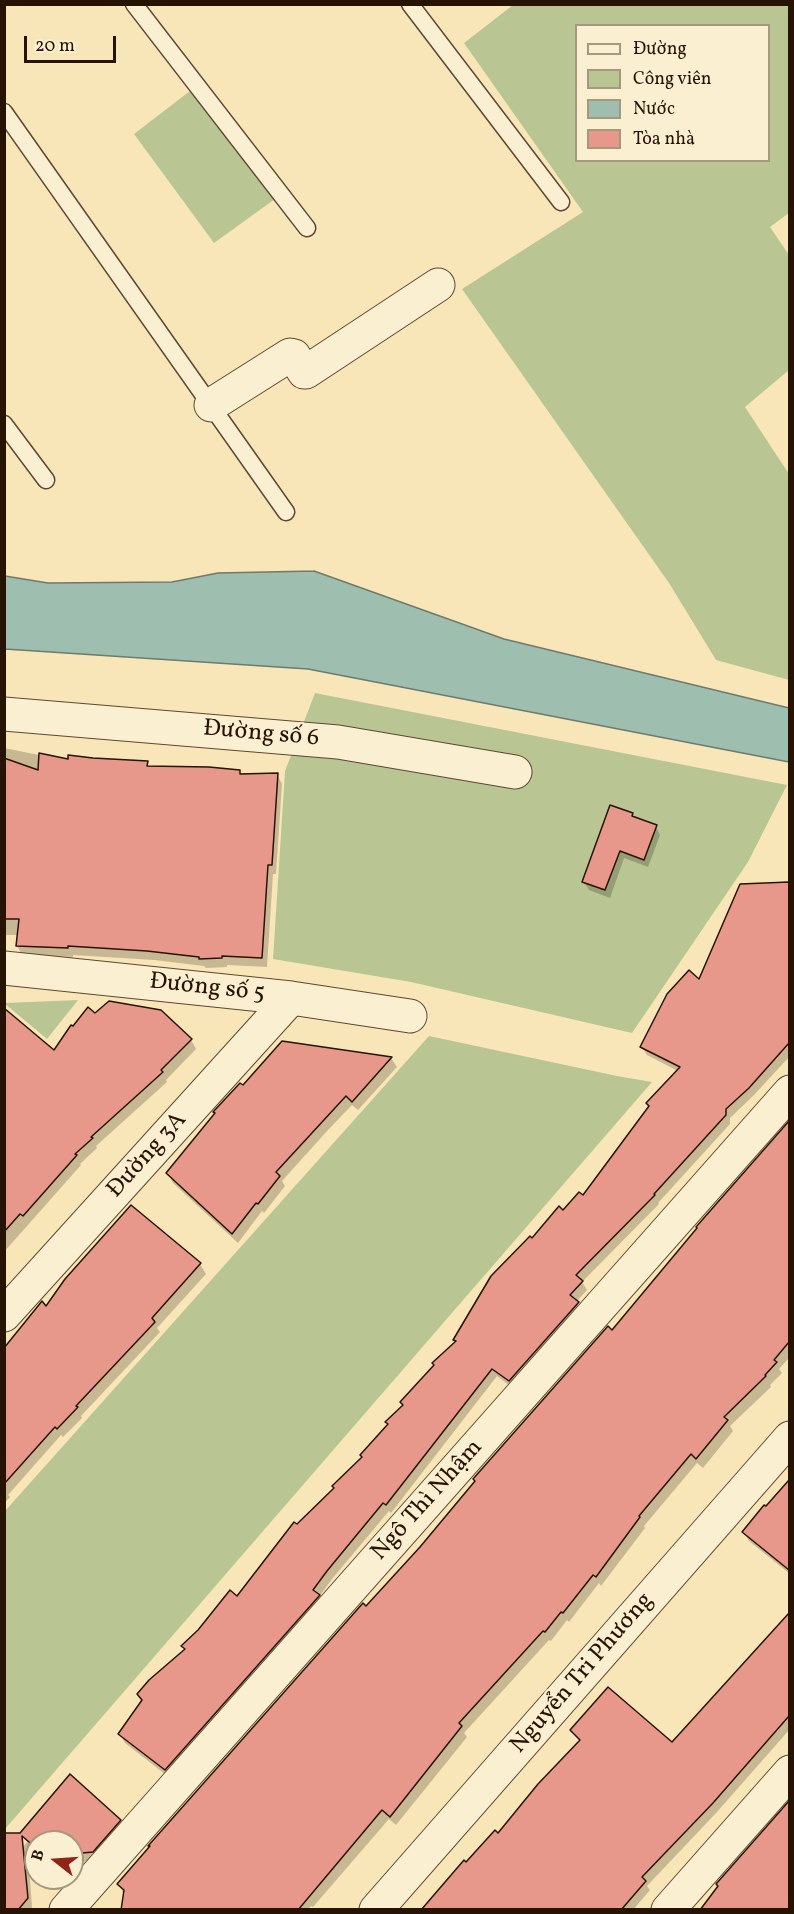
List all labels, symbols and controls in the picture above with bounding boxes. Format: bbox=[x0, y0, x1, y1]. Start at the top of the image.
scale bar bbox=[27, 24, 118, 62]
legend bbox=[575, 24, 770, 162]
text: 20 m bbox=[35, 34, 75, 59]
text: Đường bbox=[633, 37, 687, 62]
text: Công viên bbox=[633, 67, 712, 92]
text: Nước bbox=[633, 97, 675, 122]
text: Tòa nhà bbox=[633, 127, 695, 152]
street label: Đường số 6 bbox=[202, 716, 320, 754]
street label: Đường số 5 bbox=[148, 969, 266, 1009]
street label: Đường 3A bbox=[102, 1107, 194, 1205]
street label: Ngô Thì Nhậm bbox=[366, 1435, 490, 1567]
street label: Nguyển Tri Phương bbox=[505, 1588, 661, 1760]
north arrow bbox=[24, 1830, 84, 1890]
text: B bbox=[27, 1847, 51, 1864]

